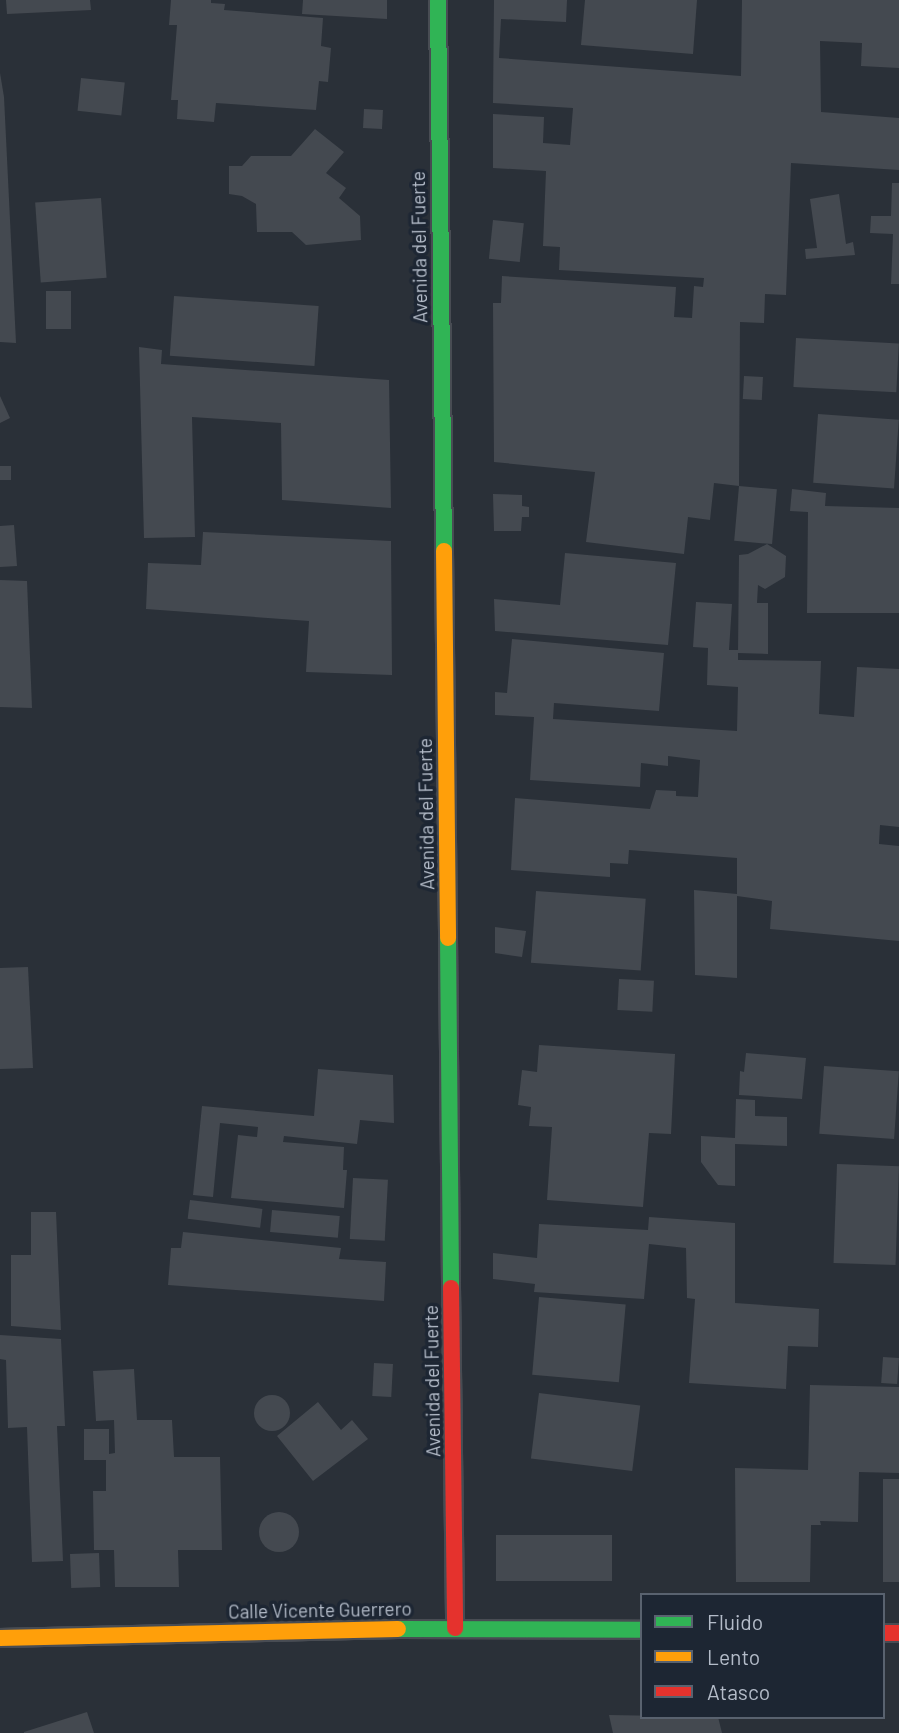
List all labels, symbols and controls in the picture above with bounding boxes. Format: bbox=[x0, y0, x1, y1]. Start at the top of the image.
street label: Avenida del Fuerte bbox=[406, 171, 432, 323]
street label: Avenida del Fuerte bbox=[413, 738, 439, 890]
street label: Avenida del Fuerte bbox=[419, 1305, 445, 1457]
legend bbox=[640, 1593, 885, 1719]
street label: Calle Vicente Guerrero bbox=[228, 1597, 412, 1623]
text: Fluido bbox=[707, 1609, 763, 1634]
text: Lento bbox=[707, 1644, 760, 1669]
text: Atasco bbox=[707, 1679, 770, 1704]

